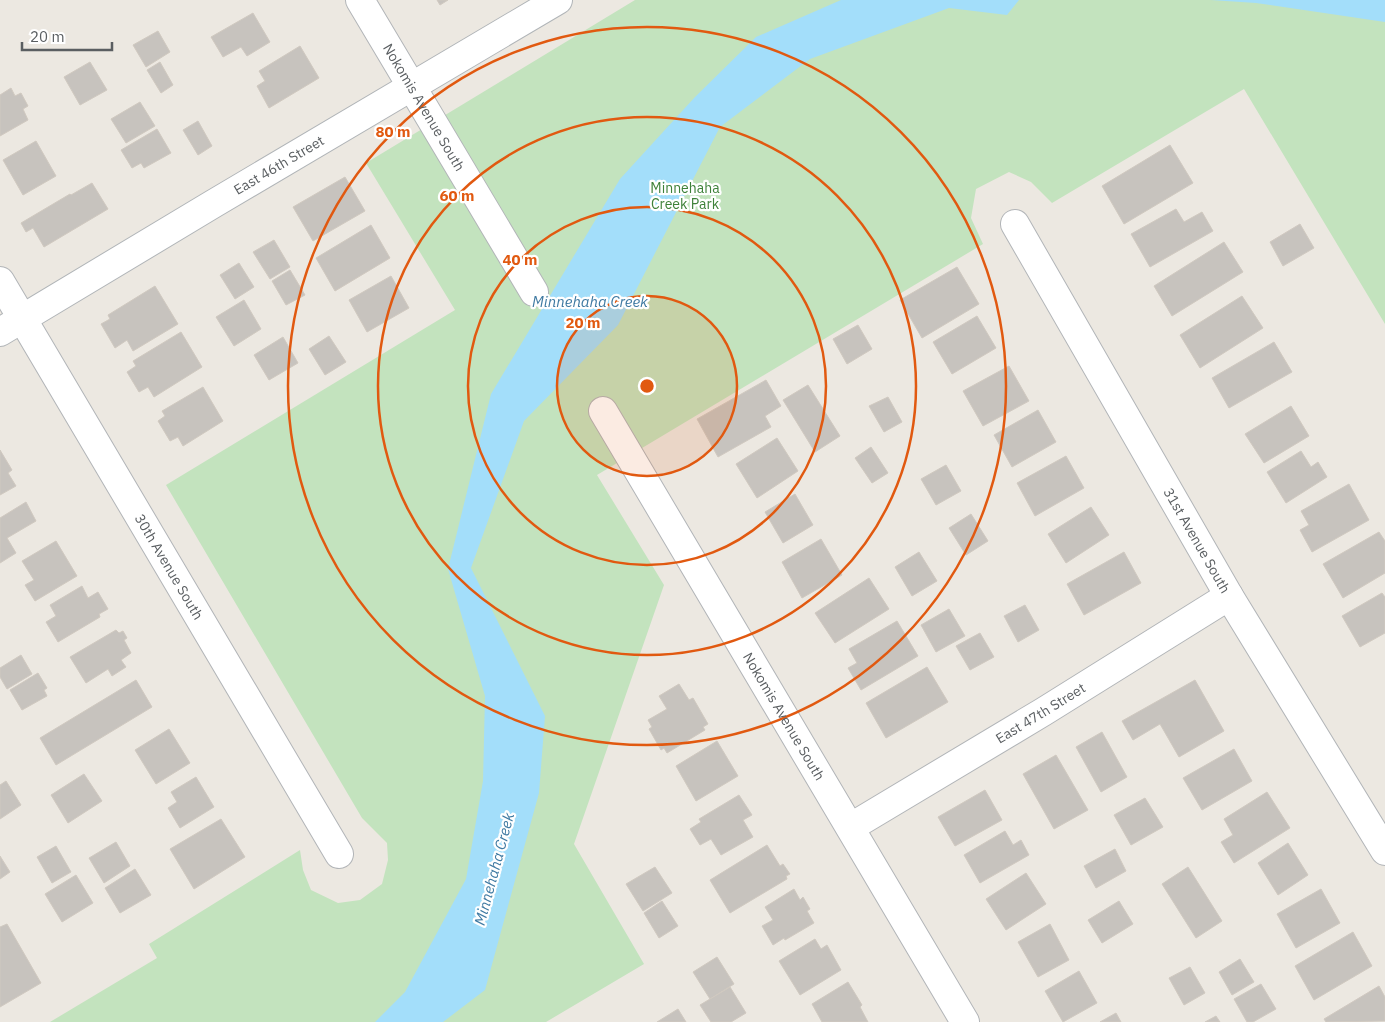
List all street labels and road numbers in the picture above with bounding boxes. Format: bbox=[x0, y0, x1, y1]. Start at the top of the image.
street label: Nokomis Avenue South bbox=[379, 40, 469, 174]
street label: East 46th Street bbox=[230, 131, 327, 199]
street label: 31st Avenue South bbox=[1160, 484, 1234, 596]
street label: 30th Avenue South bbox=[131, 511, 207, 623]
street label: Nokomis Avenue South bbox=[739, 649, 829, 784]
street label: East 47th Street bbox=[992, 679, 1089, 747]

